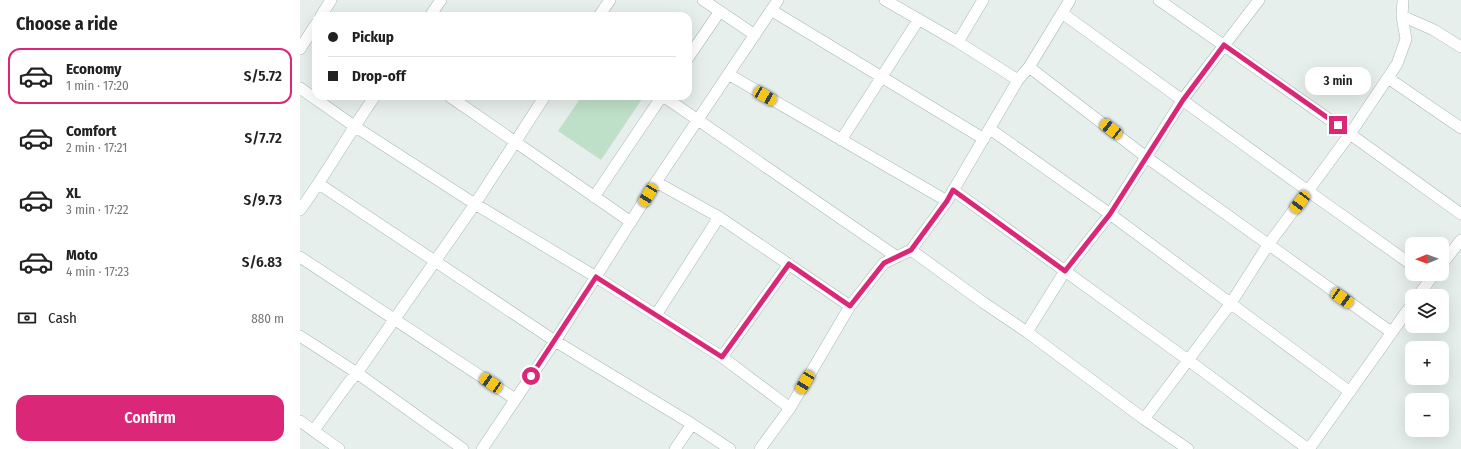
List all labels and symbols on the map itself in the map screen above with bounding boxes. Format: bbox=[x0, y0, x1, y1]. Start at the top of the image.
callout: 3 min bbox=[1305, 67, 1371, 95]
car bbox=[752, 85, 778, 107]
route end bbox=[1329, 116, 1347, 134]
car bbox=[1098, 117, 1124, 141]
car bbox=[637, 182, 659, 208]
car bbox=[1288, 189, 1312, 215]
north arrow bbox=[1405, 237, 1449, 281]
car bbox=[1329, 286, 1355, 310]
route start bbox=[522, 367, 540, 385]
car bbox=[794, 369, 816, 395]
car bbox=[478, 371, 504, 395]

